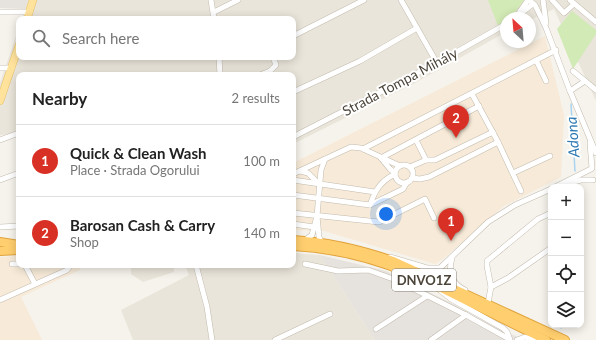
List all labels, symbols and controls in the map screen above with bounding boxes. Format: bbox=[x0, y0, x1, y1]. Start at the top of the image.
north arrow bbox=[500, 12, 536, 48]
search box bbox=[16, 16, 296, 60]
icon: search bbox=[30, 27, 52, 49]
text: Search here bbox=[62, 29, 139, 47]
street label: Strada Tompa Mihály bbox=[339, 44, 461, 119]
text: Nearby bbox=[32, 88, 87, 109]
text: 2 results bbox=[232, 90, 280, 106]
pin: 2 bbox=[443, 105, 469, 138]
water label: Adona bbox=[562, 116, 582, 159]
text: Quick & Clean Wash bbox=[70, 144, 206, 162]
text: 1 bbox=[41, 153, 49, 169]
text: 100 m bbox=[243, 153, 280, 169]
text: Place · Strada Ogorului bbox=[70, 162, 200, 178]
map controls bbox=[548, 184, 584, 328]
button: + bbox=[548, 184, 584, 220]
your location bbox=[376, 204, 396, 224]
pin: 1 bbox=[438, 208, 464, 241]
text: Barosan Cash & Carry bbox=[70, 216, 215, 234]
button: − bbox=[548, 220, 584, 256]
text: 2 bbox=[41, 225, 49, 241]
text: 140 m bbox=[243, 225, 280, 241]
text: Shop bbox=[70, 234, 99, 250]
button: locate bbox=[548, 256, 584, 292]
road number: DNVO1Z bbox=[392, 269, 456, 291]
button: layers bbox=[548, 292, 584, 328]

